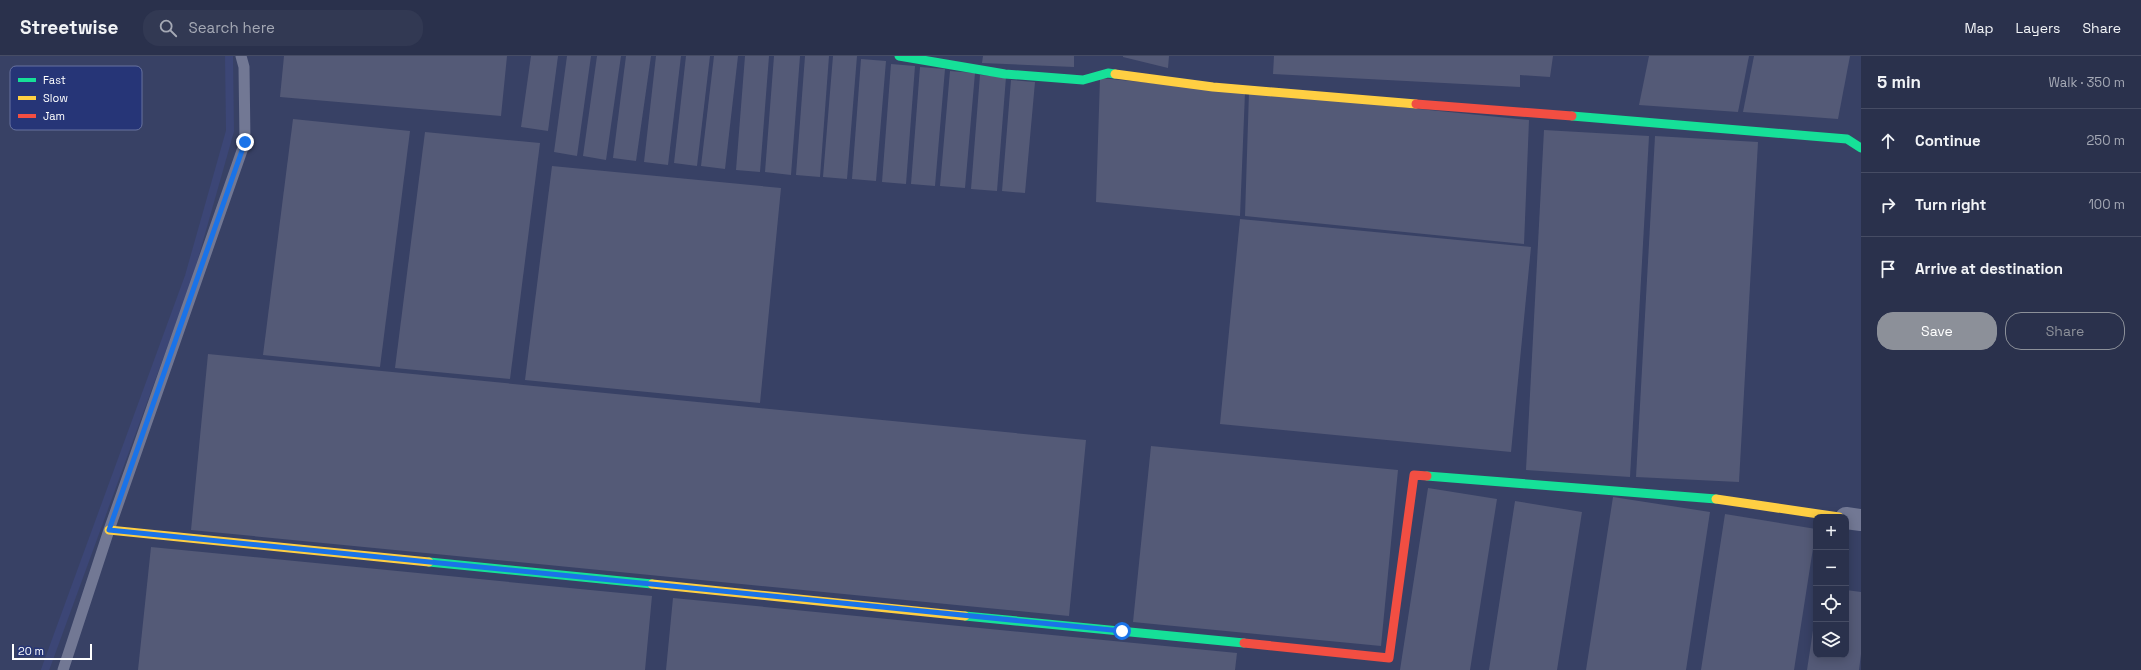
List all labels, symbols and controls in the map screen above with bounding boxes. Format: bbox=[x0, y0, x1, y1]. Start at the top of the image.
search box bbox=[143, 10, 423, 46]
text: Streetwise bbox=[20, 15, 119, 40]
icon: search bbox=[157, 17, 179, 39]
text: Search here bbox=[189, 18, 275, 37]
text: Map bbox=[1964, 19, 1994, 37]
text: Layers bbox=[2016, 19, 2060, 37]
text: Share bbox=[2082, 19, 2121, 37]
legend bbox=[10, 66, 142, 130]
text: 5 min bbox=[1877, 71, 1921, 93]
text: Fast bbox=[43, 73, 66, 87]
text: Walk · 350 m bbox=[2048, 74, 2125, 91]
text: Slow bbox=[43, 91, 68, 105]
text: Jam bbox=[43, 109, 65, 123]
icon: ahead bbox=[1877, 130, 1899, 152]
text: Continue bbox=[1915, 131, 1981, 150]
text: 250 m bbox=[2087, 132, 2125, 149]
route end bbox=[236, 133, 254, 151]
icon: right bbox=[1877, 194, 1899, 216]
text: Turn right bbox=[1915, 195, 1986, 214]
text: 100 m bbox=[2088, 196, 2125, 213]
icon: arrive bbox=[1877, 258, 1899, 280]
text: Arrive at destination bbox=[1915, 259, 2063, 278]
button: Save bbox=[1877, 312, 1997, 350]
button: Share bbox=[2005, 312, 2125, 350]
map controls bbox=[1813, 514, 1849, 658]
button: + bbox=[1813, 514, 1849, 550]
button: − bbox=[1813, 550, 1849, 586]
button: locate bbox=[1813, 586, 1849, 622]
route start bbox=[1113, 622, 1131, 640]
button: layers bbox=[1813, 622, 1849, 658]
scale bar bbox=[12, 642, 92, 661]
text: 20 m bbox=[18, 644, 44, 658]

